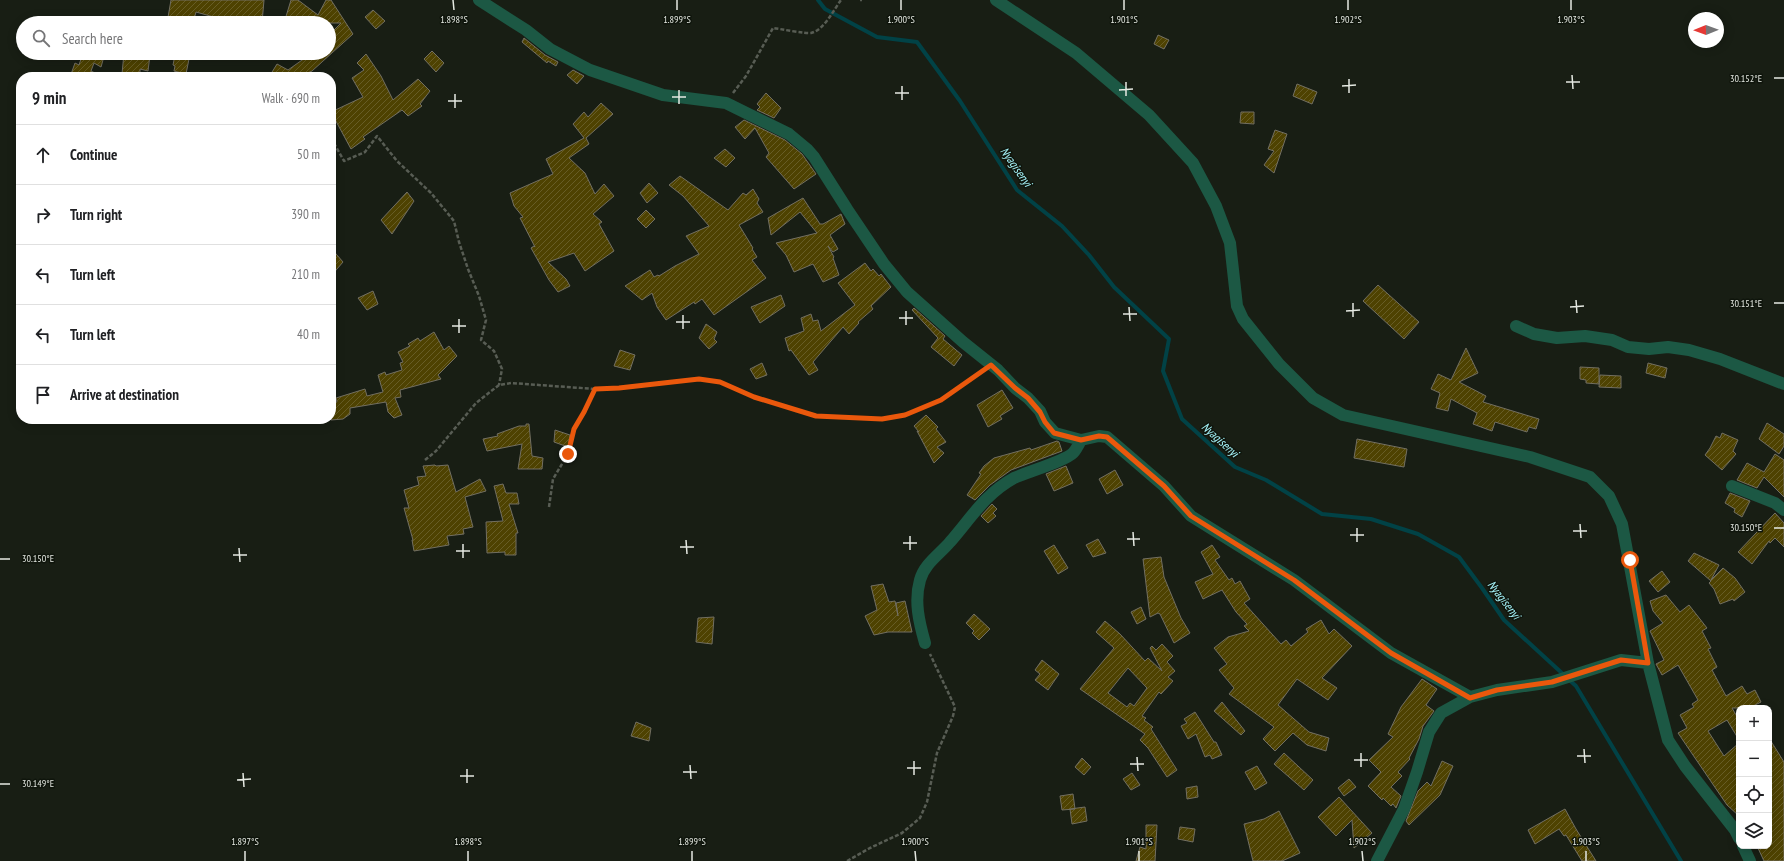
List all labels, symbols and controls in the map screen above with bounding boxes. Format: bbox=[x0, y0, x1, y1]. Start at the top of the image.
north arrow bbox=[1688, 12, 1724, 48]
text: 1.898°S bbox=[440, 13, 468, 26]
text: 1.899°S bbox=[663, 13, 691, 26]
text: 1.900°S bbox=[887, 13, 915, 26]
text: 1.901°S bbox=[1110, 13, 1138, 26]
text: 1.902°S bbox=[1334, 13, 1362, 26]
text: 1.903°S bbox=[1557, 13, 1585, 26]
search box bbox=[16, 16, 336, 60]
icon: search bbox=[30, 27, 52, 49]
text: Search here bbox=[62, 29, 123, 48]
text: 30.152°E bbox=[1730, 72, 1762, 85]
text: 9 min bbox=[32, 87, 66, 109]
text: Walk · 690 m bbox=[262, 90, 320, 107]
icon: ahead bbox=[32, 144, 54, 166]
water label: Nyagisenyi bbox=[997, 144, 1036, 191]
text: Continue bbox=[70, 145, 117, 164]
text: 50 m bbox=[297, 146, 320, 163]
icon: right bbox=[32, 204, 54, 226]
text: Turn right bbox=[70, 205, 122, 224]
text: 390 m bbox=[291, 206, 320, 223]
icon: left bbox=[32, 264, 54, 286]
text: Turn left bbox=[70, 265, 115, 284]
text: 210 m bbox=[291, 266, 320, 283]
text: 30.151°E bbox=[1730, 297, 1762, 310]
icon: left bbox=[32, 324, 54, 346]
text: Turn left bbox=[70, 325, 115, 344]
text: 40 m bbox=[297, 326, 320, 343]
icon: arrive bbox=[32, 384, 54, 406]
text: Arrive at destination bbox=[70, 385, 179, 404]
water label: Nyagisenyi bbox=[1199, 419, 1243, 461]
route end bbox=[559, 445, 577, 463]
text: 30.150°E bbox=[1730, 521, 1762, 534]
route start bbox=[1621, 551, 1639, 569]
text: 30.150°E bbox=[22, 552, 54, 565]
water label: Nyagisenyi bbox=[1485, 577, 1525, 623]
map controls bbox=[1736, 705, 1772, 849]
button: + bbox=[1736, 705, 1772, 741]
button: − bbox=[1736, 741, 1772, 777]
text: 30.149°E bbox=[22, 777, 54, 790]
button: locate bbox=[1736, 777, 1772, 813]
button: layers bbox=[1736, 813, 1772, 849]
text: 1.897°S bbox=[231, 835, 259, 848]
text: 1.898°S bbox=[454, 835, 482, 848]
text: 1.899°S bbox=[678, 835, 706, 848]
text: 1.900°S bbox=[901, 835, 929, 848]
text: 1.901°S bbox=[1125, 835, 1153, 848]
text: 1.902°S bbox=[1348, 835, 1376, 848]
text: 1.903°S bbox=[1572, 835, 1600, 848]

